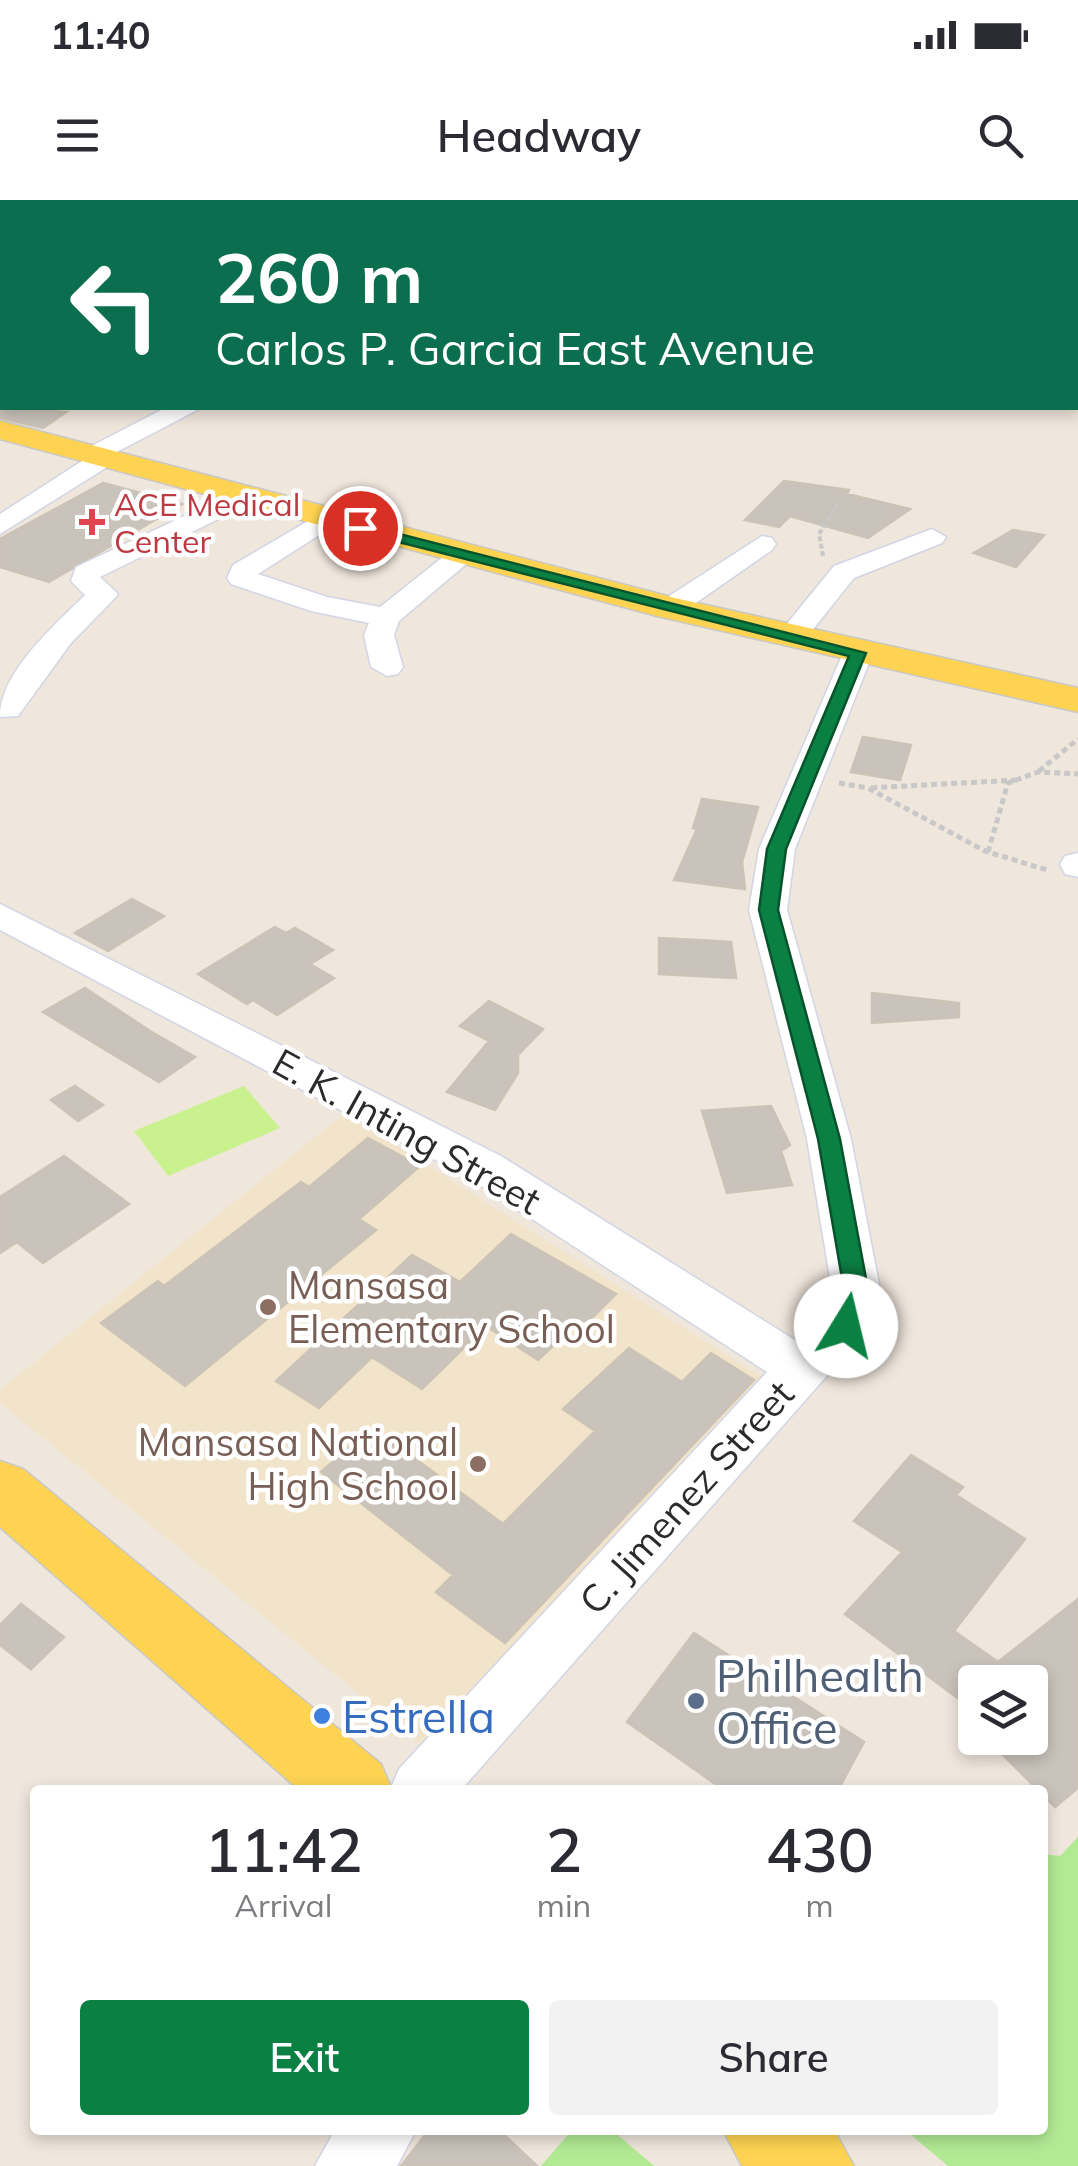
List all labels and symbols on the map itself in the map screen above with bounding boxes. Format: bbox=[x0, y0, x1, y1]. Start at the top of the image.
place label: ACE Medical Center bbox=[114, 484, 300, 561]
pin bbox=[318, 486, 403, 571]
marker: ACE Medical Center bbox=[79, 509, 105, 535]
street label: E. K. Inting Street bbox=[265, 1038, 549, 1224]
place label: Mansasa Elementary School bbox=[288, 1261, 615, 1353]
position arrow bbox=[794, 1274, 898, 1378]
marker: Mansasa Elementary School bbox=[257, 1296, 279, 1318]
street label: C. Jimenez Street bbox=[568, 1370, 804, 1624]
place label: Mansasa National High School bbox=[138, 1418, 458, 1510]
marker: Mansasa National High School bbox=[467, 1453, 489, 1475]
place label: Philhealth Office bbox=[716, 1647, 924, 1755]
place label: Estrella bbox=[342, 1688, 495, 1744]
marker: Philhealth Office bbox=[685, 1690, 707, 1712]
marker: Estrella bbox=[311, 1705, 333, 1727]

